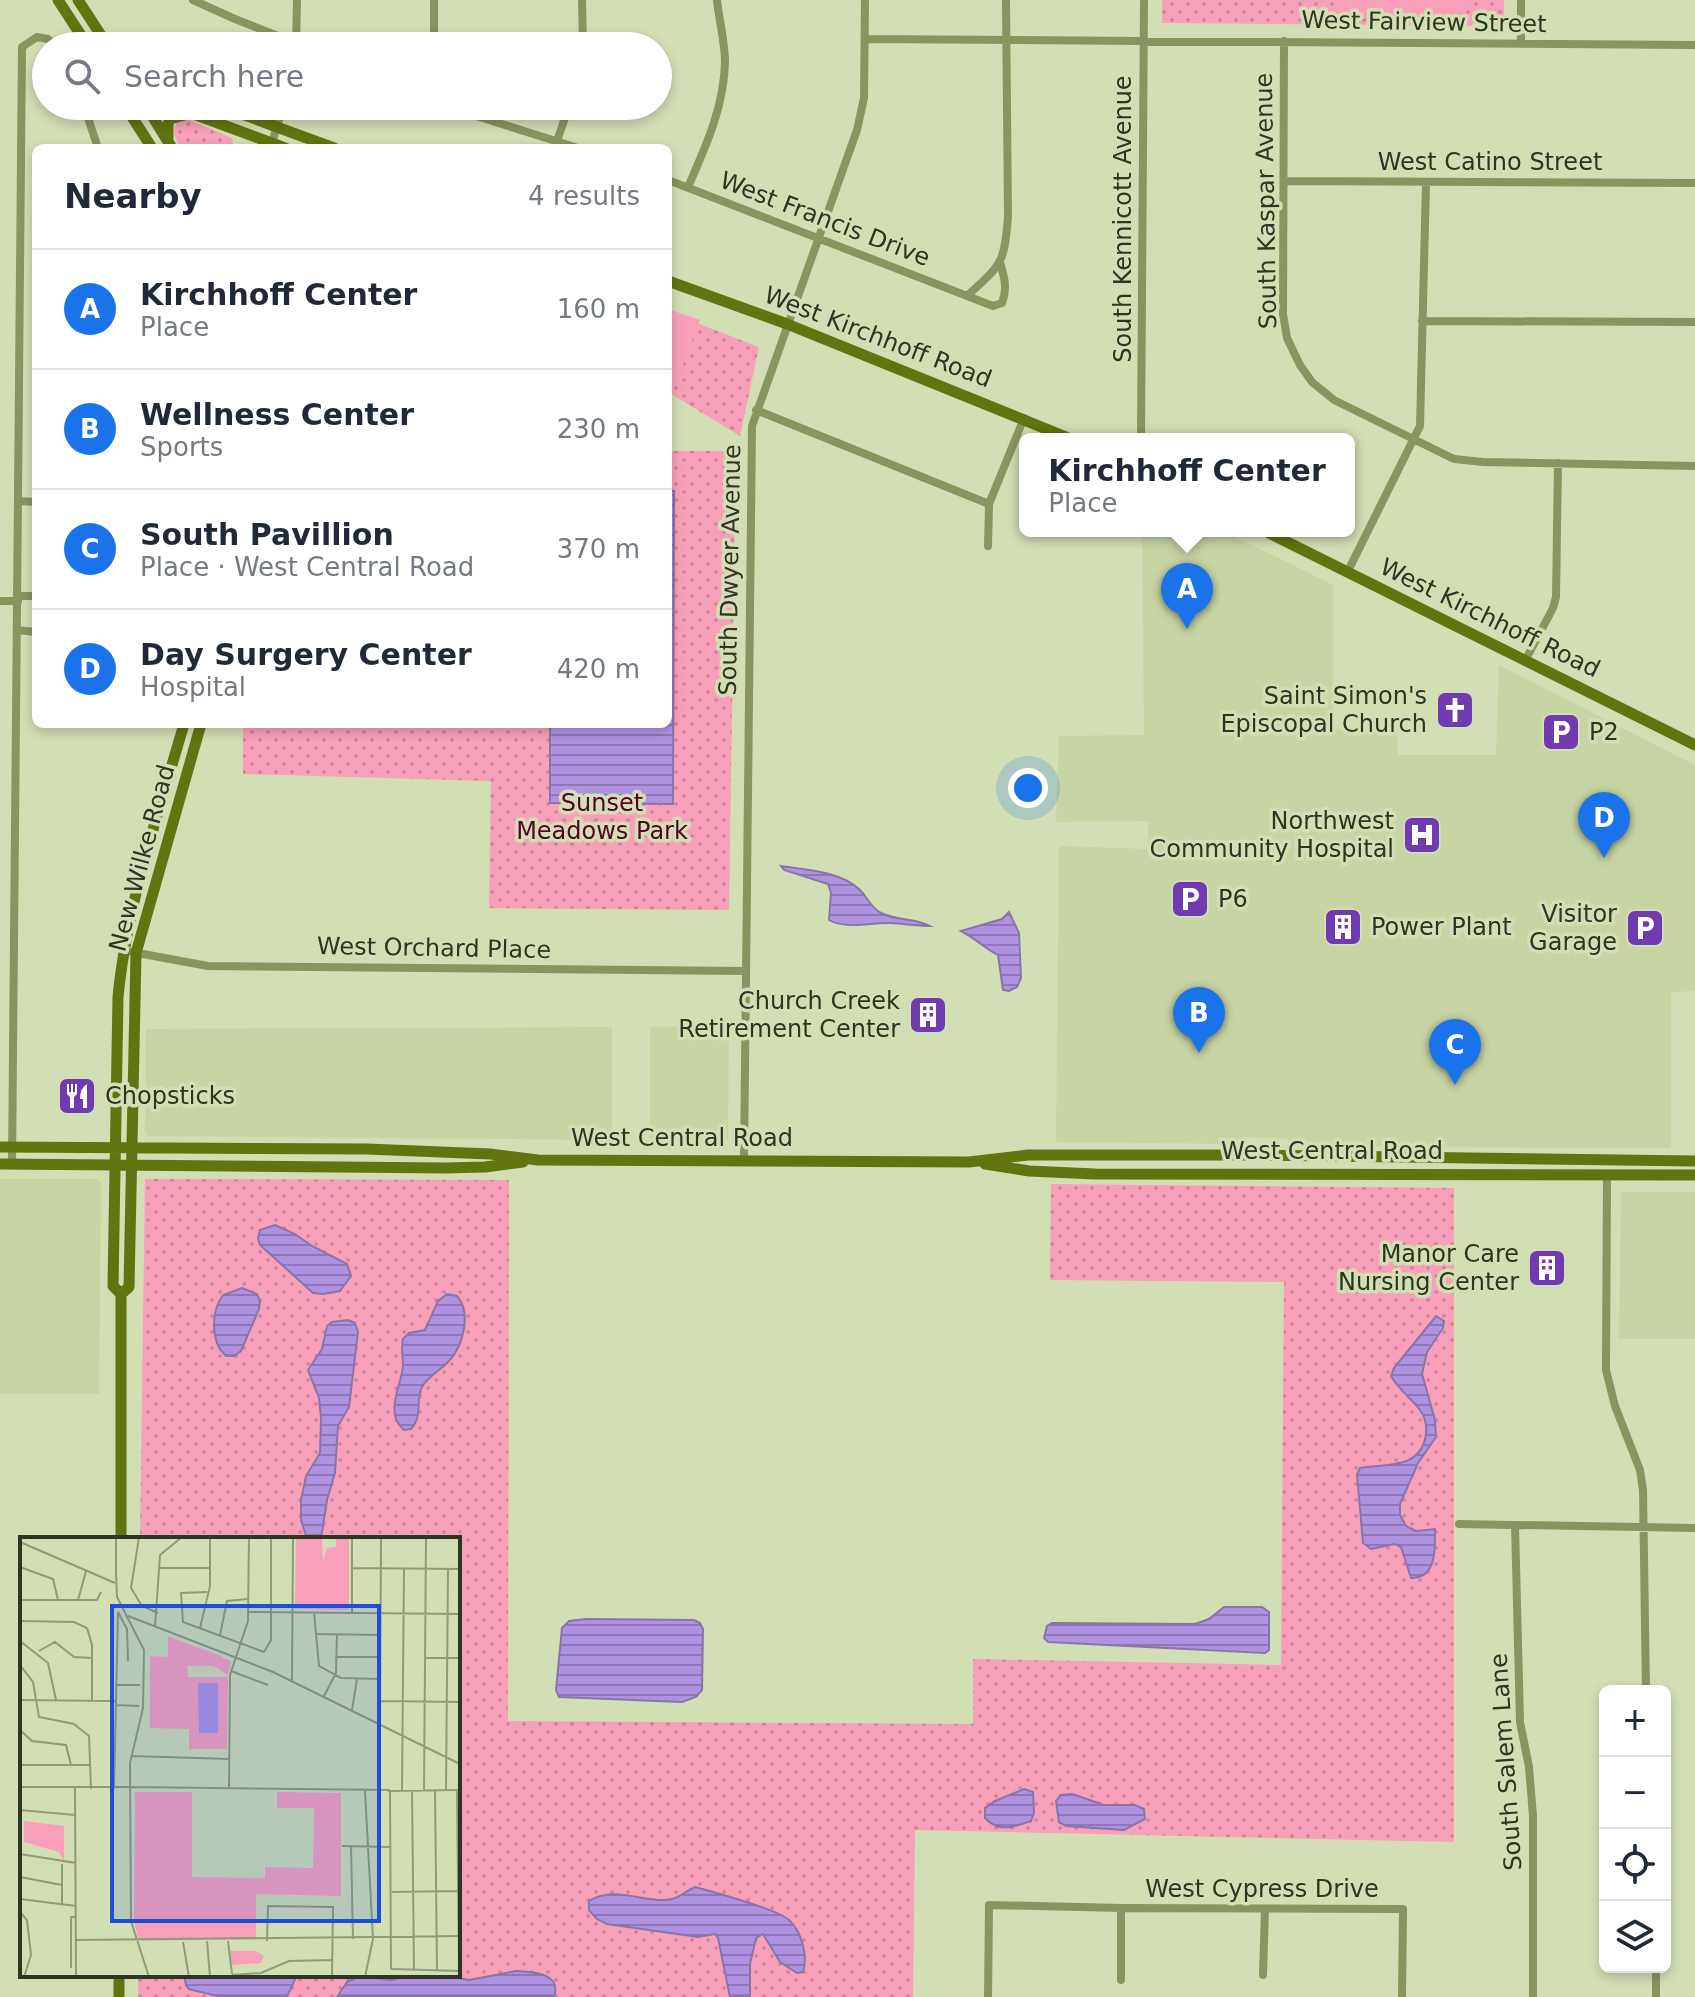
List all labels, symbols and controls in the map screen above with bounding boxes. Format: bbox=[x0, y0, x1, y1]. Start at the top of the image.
street label: West Fairview Street bbox=[1301, 6, 1547, 38]
search box bbox=[32, 32, 672, 120]
icon: search bbox=[60, 54, 104, 98]
text: Search here bbox=[124, 59, 304, 94]
street label: South Kaspar Avenue bbox=[1250, 73, 1282, 329]
street label: South Kennicott Avenue bbox=[1109, 75, 1137, 363]
street label: West Catino Street bbox=[1378, 148, 1602, 176]
street label: West Francis Drive bbox=[716, 166, 934, 272]
text: Nearby bbox=[64, 176, 202, 216]
text: 4 results bbox=[528, 181, 640, 211]
text: Kirchhoff Center bbox=[140, 277, 417, 312]
street label: West Kirchhoff Road bbox=[760, 281, 996, 393]
text: A bbox=[80, 294, 100, 324]
text: 160 m bbox=[557, 294, 640, 324]
text: Place bbox=[140, 312, 209, 342]
text: Wellness Center bbox=[140, 397, 414, 432]
text: B bbox=[80, 414, 100, 444]
text: 230 m bbox=[557, 414, 640, 444]
text: Sports bbox=[140, 432, 223, 462]
popup bbox=[1019, 433, 1355, 537]
street label: South Dwyer Avenue bbox=[714, 444, 746, 696]
text: Kirchhoff Center bbox=[1048, 453, 1326, 488]
text: Place bbox=[1048, 488, 1117, 518]
text: South Pavillion bbox=[140, 517, 394, 552]
text: C bbox=[80, 534, 100, 564]
text: 370 m bbox=[557, 534, 640, 564]
text: Place · West Central Road bbox=[140, 552, 474, 582]
street label: West Kirchhoff Road bbox=[1376, 553, 1604, 683]
pin: A bbox=[1161, 563, 1213, 629]
text: Day Surgery Center bbox=[140, 637, 472, 672]
text: D bbox=[79, 654, 101, 684]
text: 420 m bbox=[557, 654, 640, 684]
text: Hospital bbox=[140, 672, 246, 702]
place label: Saint Simon's Episcopal Church bbox=[1220, 682, 1427, 738]
church icon: Saint Simon's Episcopal Church bbox=[1434, 689, 1476, 731]
parking icon: P2 bbox=[1540, 711, 1582, 753]
place label: P2 bbox=[1589, 718, 1619, 746]
street label: New Wilke Road bbox=[104, 762, 180, 954]
your location bbox=[1008, 768, 1048, 808]
park label: Sunset Meadows Park bbox=[516, 789, 688, 845]
pin: D bbox=[1578, 792, 1630, 858]
place label: Northwest Community Hospital bbox=[1150, 807, 1394, 863]
hospital icon: Northwest Community Hospital bbox=[1401, 814, 1443, 856]
parking icon: P6 bbox=[1169, 878, 1211, 920]
place label: P6 bbox=[1218, 885, 1248, 913]
place label: Visitor Garage bbox=[1529, 900, 1617, 956]
building icon: Power Plant bbox=[1322, 906, 1364, 948]
parking icon: Visitor Garage bbox=[1624, 907, 1666, 949]
place label: Power Plant bbox=[1371, 913, 1512, 941]
street label: West Orchard Place bbox=[317, 932, 551, 964]
place label: Church Creek Retirement Center bbox=[678, 987, 900, 1043]
pin: B bbox=[1173, 987, 1225, 1053]
building icon: Church Creek Retirement Center bbox=[907, 994, 949, 1036]
pin: C bbox=[1429, 1019, 1481, 1085]
restaurant icon: Chopsticks bbox=[56, 1075, 98, 1117]
place label: Chopsticks bbox=[105, 1082, 235, 1110]
street label: West Central Road bbox=[571, 1124, 793, 1152]
street label: West Central Road bbox=[1221, 1137, 1443, 1165]
place label: Manor Care Nursing Center bbox=[1338, 1240, 1519, 1296]
building icon: Manor Care Nursing Center bbox=[1526, 1247, 1568, 1289]
inset map bbox=[20, 1537, 460, 1977]
street label: South Salem Lane bbox=[1484, 1652, 1528, 1872]
map controls bbox=[1599, 1685, 1671, 1973]
button: + bbox=[1599, 1685, 1671, 1757]
button: − bbox=[1599, 1757, 1671, 1829]
button: locate bbox=[1599, 1829, 1671, 1901]
street label: West Cypress Drive bbox=[1145, 1875, 1379, 1903]
button: layers bbox=[1599, 1901, 1671, 1973]

